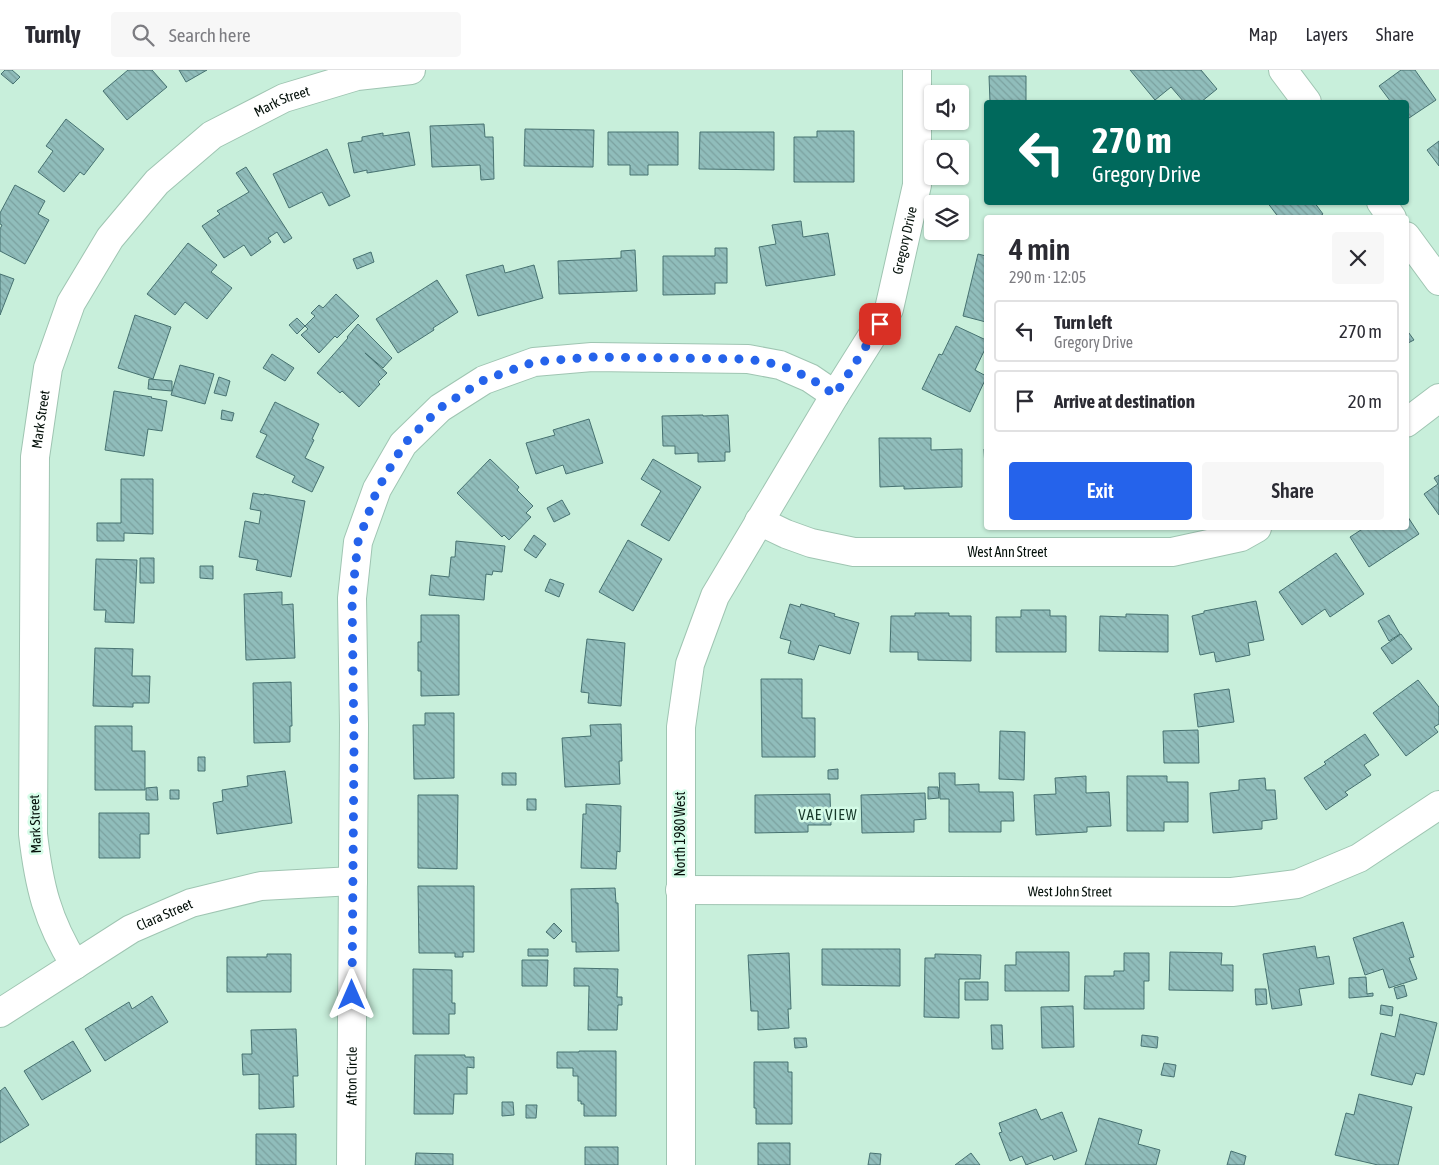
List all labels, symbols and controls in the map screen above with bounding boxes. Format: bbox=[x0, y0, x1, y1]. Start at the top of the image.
search box bbox=[111, 12, 461, 57]
text: Turnly bbox=[25, 21, 81, 48]
icon: search bbox=[129, 21, 157, 49]
text: Search here bbox=[169, 24, 251, 46]
text: Map bbox=[1248, 24, 1277, 45]
text: Layers bbox=[1305, 24, 1348, 45]
text: Share bbox=[1376, 24, 1414, 45]
street label: Mark Street bbox=[251, 83, 312, 120]
map controls bbox=[924, 85, 969, 240]
button: sound bbox=[924, 85, 969, 130]
icon: left bbox=[1009, 120, 1074, 185]
text: 270 m bbox=[1092, 120, 1171, 160]
button: search bbox=[924, 140, 969, 185]
text: Gregory Drive bbox=[1092, 161, 1201, 187]
button: layers bbox=[924, 195, 969, 240]
street label: Gregory Drive bbox=[889, 205, 920, 276]
text: 4 min bbox=[1009, 232, 1070, 266]
button: close bbox=[1332, 232, 1384, 284]
text: 290 m · 12:05 bbox=[1009, 268, 1086, 286]
pin bbox=[859, 303, 901, 345]
icon: arrive bbox=[866, 310, 894, 338]
text: Turn left bbox=[1054, 311, 1112, 333]
icon: left bbox=[1011, 317, 1039, 345]
text: 270 m bbox=[1339, 320, 1382, 342]
text: Gregory Drive bbox=[1054, 333, 1133, 351]
icon: arrive bbox=[1011, 387, 1039, 415]
street label: Mark Street bbox=[28, 389, 53, 450]
text: Arrive at destination bbox=[1054, 390, 1195, 412]
text: 20 m bbox=[1348, 390, 1382, 412]
button: Exit bbox=[1009, 462, 1192, 520]
button: Share bbox=[1202, 462, 1384, 520]
street label: West Ann Street bbox=[967, 544, 1048, 560]
street label: North 1980 West bbox=[672, 792, 688, 876]
street label: Mark Street bbox=[26, 794, 44, 854]
district label: VAE VIEW bbox=[798, 806, 858, 823]
street label: West John Street bbox=[1028, 883, 1112, 900]
street label: Clara Street bbox=[134, 895, 195, 934]
position arrow bbox=[325, 968, 377, 1020]
street label: Afton Circle bbox=[343, 1047, 360, 1105]

